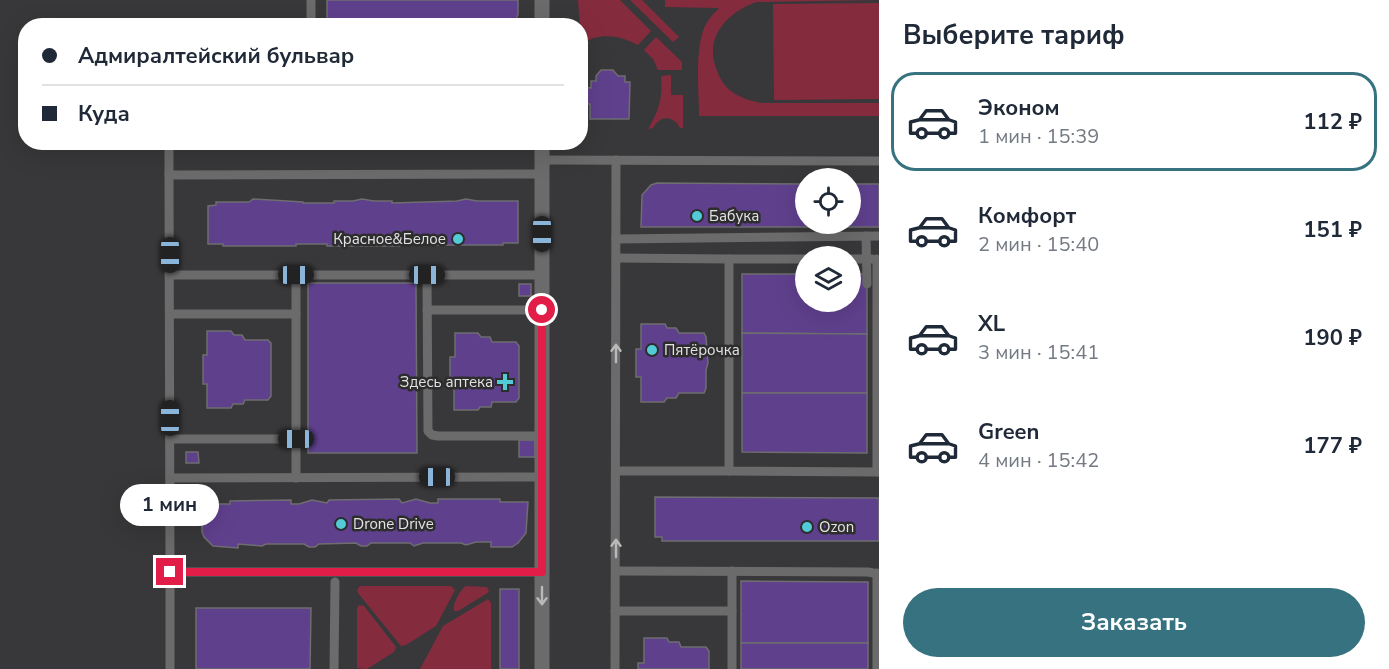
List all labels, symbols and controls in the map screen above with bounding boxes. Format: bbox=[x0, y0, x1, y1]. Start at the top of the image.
text: Выберите тариф bbox=[903, 17, 1125, 54]
text: Адмиралтейский бульвар bbox=[78, 41, 354, 71]
text: Эконом bbox=[978, 93, 1060, 123]
icon: car bbox=[906, 95, 960, 149]
text: Куда bbox=[78, 99, 130, 129]
text: 112 ₽ bbox=[1303, 107, 1362, 137]
text: 1 мин · 15:39 bbox=[978, 123, 1099, 150]
map controls bbox=[795, 168, 861, 312]
button: locate bbox=[795, 168, 861, 234]
text: Комфорт bbox=[978, 201, 1076, 231]
icon: car bbox=[906, 203, 960, 257]
place label: Бабука bbox=[709, 206, 759, 226]
marker: Бабука bbox=[690, 209, 704, 223]
text: 151 ₽ bbox=[1303, 215, 1362, 245]
car bbox=[533, 216, 551, 252]
place label: Красное&Белое bbox=[333, 229, 446, 249]
text: 2 мин · 15:40 bbox=[978, 231, 1099, 258]
marker: Красное&Белое bbox=[451, 232, 465, 246]
car bbox=[161, 237, 179, 273]
button: layers bbox=[795, 246, 861, 312]
car bbox=[278, 266, 314, 284]
car bbox=[409, 266, 445, 284]
route start bbox=[528, 296, 555, 323]
text: XL bbox=[978, 309, 1005, 339]
icon: car bbox=[906, 311, 960, 365]
text: 190 ₽ bbox=[1303, 323, 1362, 353]
text: 3 мин · 15:41 bbox=[978, 339, 1099, 366]
place label: Пятёрочка bbox=[664, 340, 740, 360]
one-way arrow bbox=[610, 343, 622, 363]
marker: Пятёрочка bbox=[645, 343, 659, 357]
place label: Здесь аптека bbox=[400, 372, 493, 392]
marker: Здесь аптека bbox=[498, 375, 512, 389]
car bbox=[161, 400, 179, 436]
text: Green bbox=[978, 417, 1039, 447]
icon: car bbox=[906, 419, 960, 473]
car bbox=[278, 430, 314, 448]
text: 177 ₽ bbox=[1303, 431, 1362, 461]
text: 4 мин · 15:42 bbox=[978, 447, 1099, 474]
car bbox=[419, 468, 455, 486]
callout: 1 мин bbox=[120, 485, 219, 527]
text: 1 мин bbox=[142, 491, 197, 518]
place label: Drone Drive bbox=[353, 514, 434, 534]
marker: Drone Drive bbox=[334, 517, 348, 531]
place label: Ozon bbox=[819, 517, 854, 537]
marker: Ozon bbox=[800, 520, 814, 534]
one-way arrow bbox=[610, 538, 622, 558]
route end bbox=[156, 558, 183, 585]
one-way arrow bbox=[536, 586, 548, 606]
button: Заказать bbox=[903, 588, 1365, 657]

